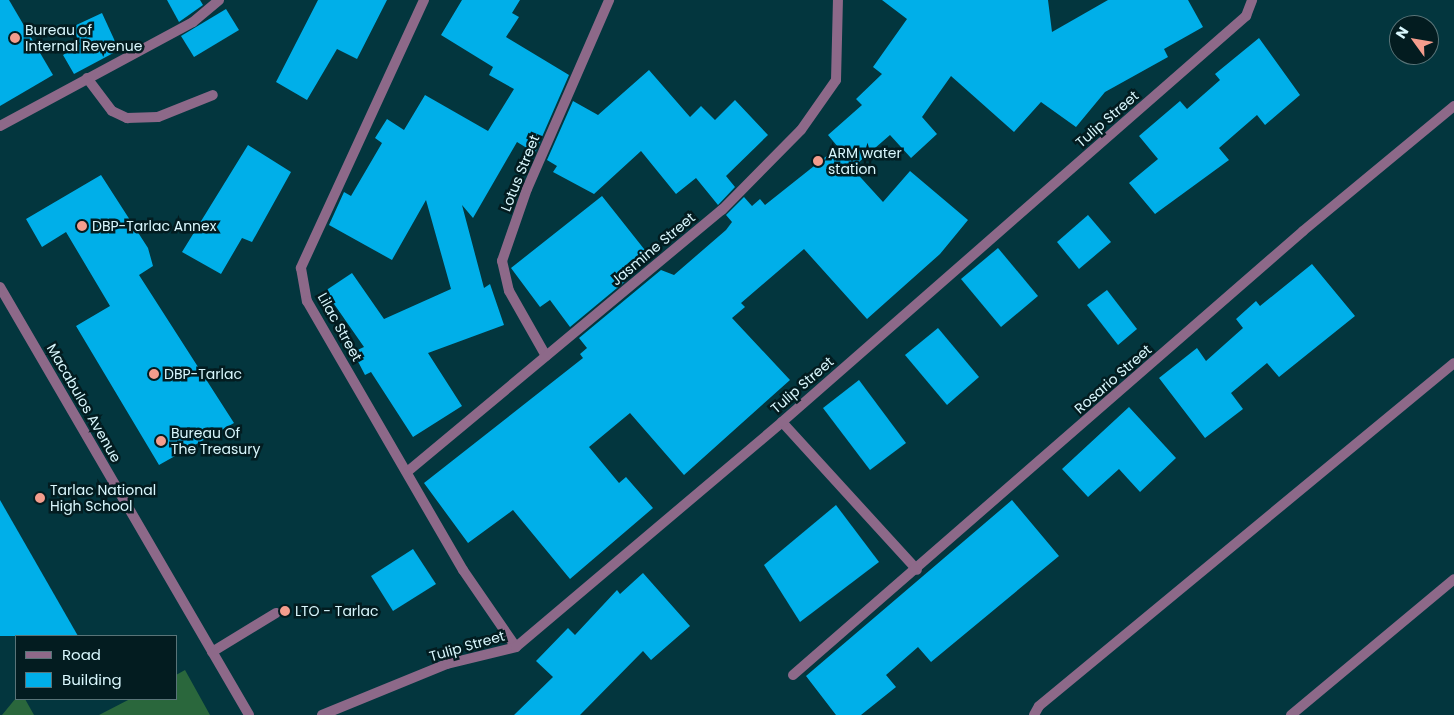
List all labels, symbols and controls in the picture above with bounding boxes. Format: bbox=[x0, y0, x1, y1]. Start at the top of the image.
north arrow bbox=[1389, 15, 1439, 65]
place label: Bureau of Internal Revenue bbox=[25, 22, 142, 54]
text: N bbox=[1391, 23, 1413, 42]
marker: Bureau of Internal Revenue bbox=[9, 32, 21, 44]
street label: Tulip Street bbox=[1072, 87, 1142, 151]
street label: Lotus Street bbox=[497, 132, 543, 214]
place label: ARM water station bbox=[828, 145, 902, 178]
marker: ARM water station bbox=[812, 155, 824, 167]
street label: Jasmine Street bbox=[608, 209, 698, 289]
place label: DBP-Tarlac Annex bbox=[92, 218, 216, 234]
marker: DBP-Tarlac Annex bbox=[76, 220, 88, 232]
street label: Lilac Street bbox=[314, 290, 366, 364]
street label: Macabulos Avenue bbox=[43, 341, 125, 465]
street label: Rosario Street bbox=[1071, 341, 1155, 417]
street label: Tulip Street bbox=[767, 353, 837, 417]
place label: DBP-Tarlac bbox=[164, 366, 242, 382]
marker: DBP-Tarlac bbox=[148, 368, 160, 380]
place label: Bureau Of The Treasury bbox=[171, 425, 260, 458]
marker: Bureau Of The Treasury bbox=[155, 435, 167, 447]
place label: Tarlac National High School bbox=[50, 482, 156, 514]
marker: Tarlac National High School bbox=[34, 492, 46, 504]
place label: LTO - Tarlac bbox=[295, 603, 378, 619]
marker: LTO - Tarlac bbox=[279, 605, 291, 617]
street label: Tulip Street bbox=[427, 627, 507, 665]
legend bbox=[15, 635, 178, 700]
text: Road bbox=[62, 644, 101, 665]
text: Building bbox=[62, 669, 122, 690]

